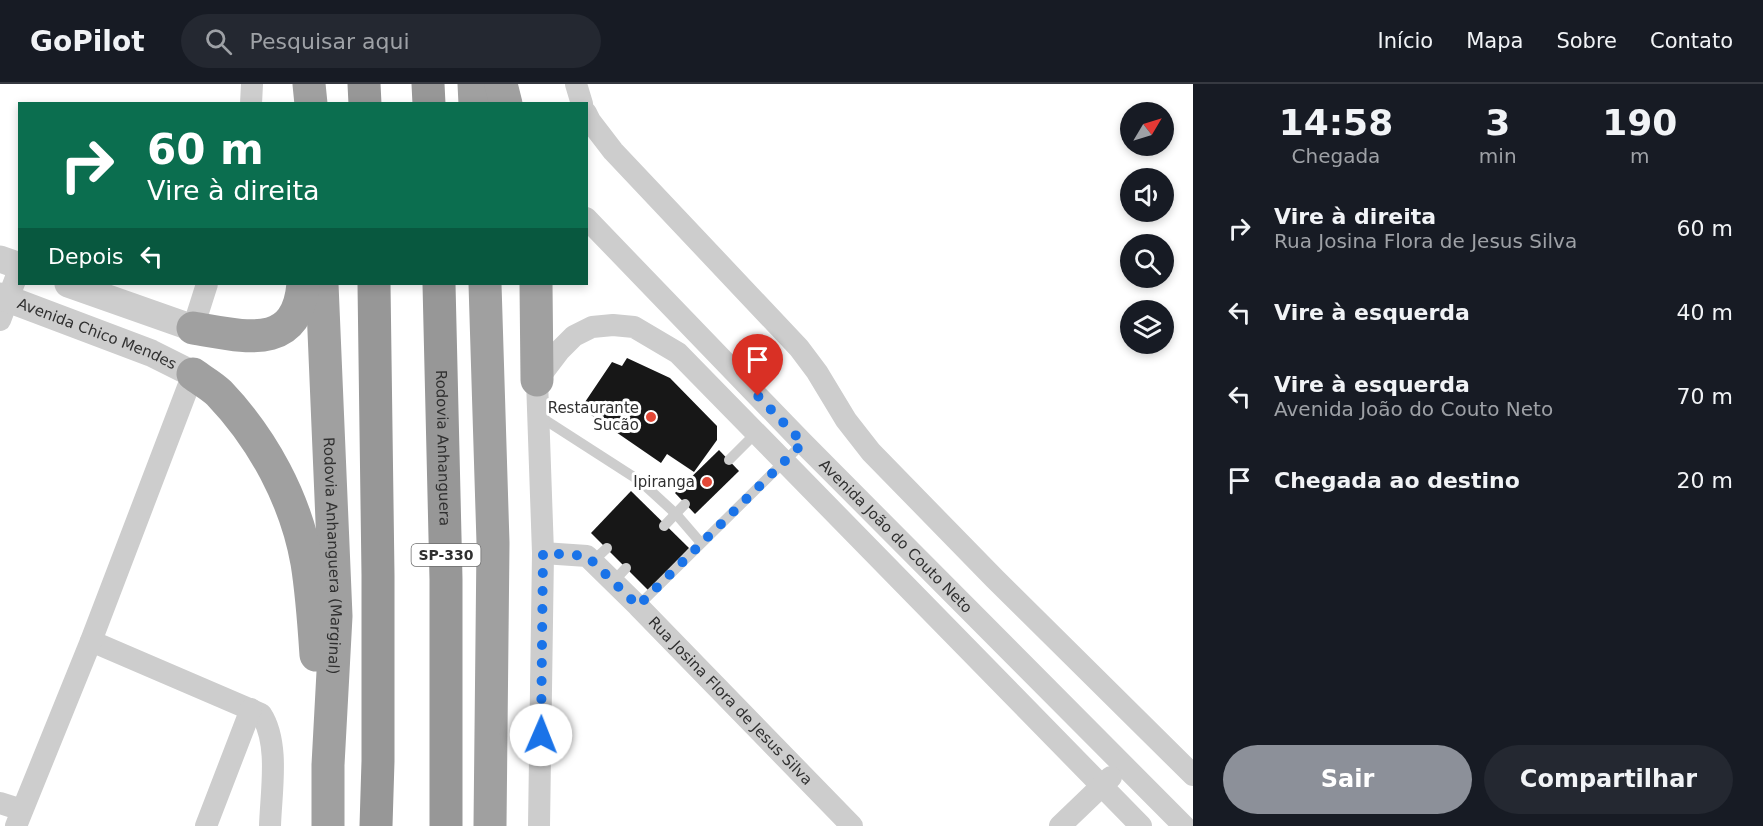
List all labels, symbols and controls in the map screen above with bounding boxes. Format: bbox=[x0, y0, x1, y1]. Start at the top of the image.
search box bbox=[181, 14, 601, 68]
text: GoPilot bbox=[30, 25, 145, 58]
icon: search bbox=[202, 25, 235, 58]
text: Pesquisar aqui bbox=[250, 29, 410, 54]
text: Início bbox=[1378, 29, 1433, 53]
text: Mapa bbox=[1466, 29, 1523, 53]
text: Sobre bbox=[1556, 29, 1617, 53]
text: Contato bbox=[1650, 29, 1733, 53]
north arrow bbox=[1120, 102, 1174, 156]
map controls bbox=[1120, 102, 1174, 354]
text: 14:58 bbox=[1279, 102, 1393, 143]
text: 3 bbox=[1485, 102, 1510, 143]
text: 190 bbox=[1602, 102, 1677, 143]
text: 60 m bbox=[147, 125, 264, 174]
icon: right bbox=[48, 126, 126, 204]
text: Chegada bbox=[1291, 144, 1380, 168]
text: min bbox=[1479, 144, 1517, 168]
text: m bbox=[1630, 144, 1650, 168]
button: sound bbox=[1120, 168, 1174, 222]
text: Vire à direita bbox=[147, 175, 320, 206]
text: Vire à direita bbox=[1274, 204, 1436, 229]
icon: right bbox=[1223, 212, 1256, 245]
text: 60 m bbox=[1677, 216, 1733, 241]
text: Rua Josina Flora de Jesus Silva bbox=[1274, 229, 1577, 253]
button: search bbox=[1120, 234, 1174, 288]
icon: left bbox=[135, 240, 168, 273]
text: Depois bbox=[48, 244, 123, 269]
street label: Avenida Chico Mendes bbox=[15, 294, 180, 373]
icon: left bbox=[1223, 296, 1256, 329]
button: layers bbox=[1120, 300, 1174, 354]
text: Vire à esquerda bbox=[1274, 300, 1470, 325]
text: 40 m bbox=[1677, 300, 1733, 325]
pin bbox=[732, 334, 783, 396]
icon: arrive bbox=[741, 343, 774, 376]
street label: Rodovia Anhanguera bbox=[432, 370, 454, 526]
text: Vire à esquerda bbox=[1274, 372, 1470, 397]
icon: left bbox=[1223, 380, 1256, 413]
text: 70 m bbox=[1677, 384, 1733, 409]
text: Avenida João do Couto Neto bbox=[1274, 397, 1553, 421]
place label: Restaurante Sucão bbox=[548, 399, 639, 434]
marker: Restaurante Sucão bbox=[644, 410, 658, 424]
street label: Rodovia Anhanguera (Marginal) bbox=[319, 437, 345, 675]
street label: Avenida João do Couto Neto bbox=[815, 456, 976, 617]
icon: arrive bbox=[1223, 464, 1256, 497]
text: Chegada ao destino bbox=[1274, 468, 1520, 493]
text: 20 m bbox=[1677, 468, 1733, 493]
place label: Ipiranga bbox=[633, 473, 695, 491]
marker: Ipiranga bbox=[700, 475, 714, 489]
road number: SP-330 bbox=[412, 544, 480, 566]
street label: Rua Josina Flora de Jesus Silva bbox=[645, 613, 816, 789]
position arrow bbox=[509, 703, 573, 767]
button: Sair bbox=[1223, 745, 1472, 814]
button: Compartilhar bbox=[1484, 745, 1733, 814]

